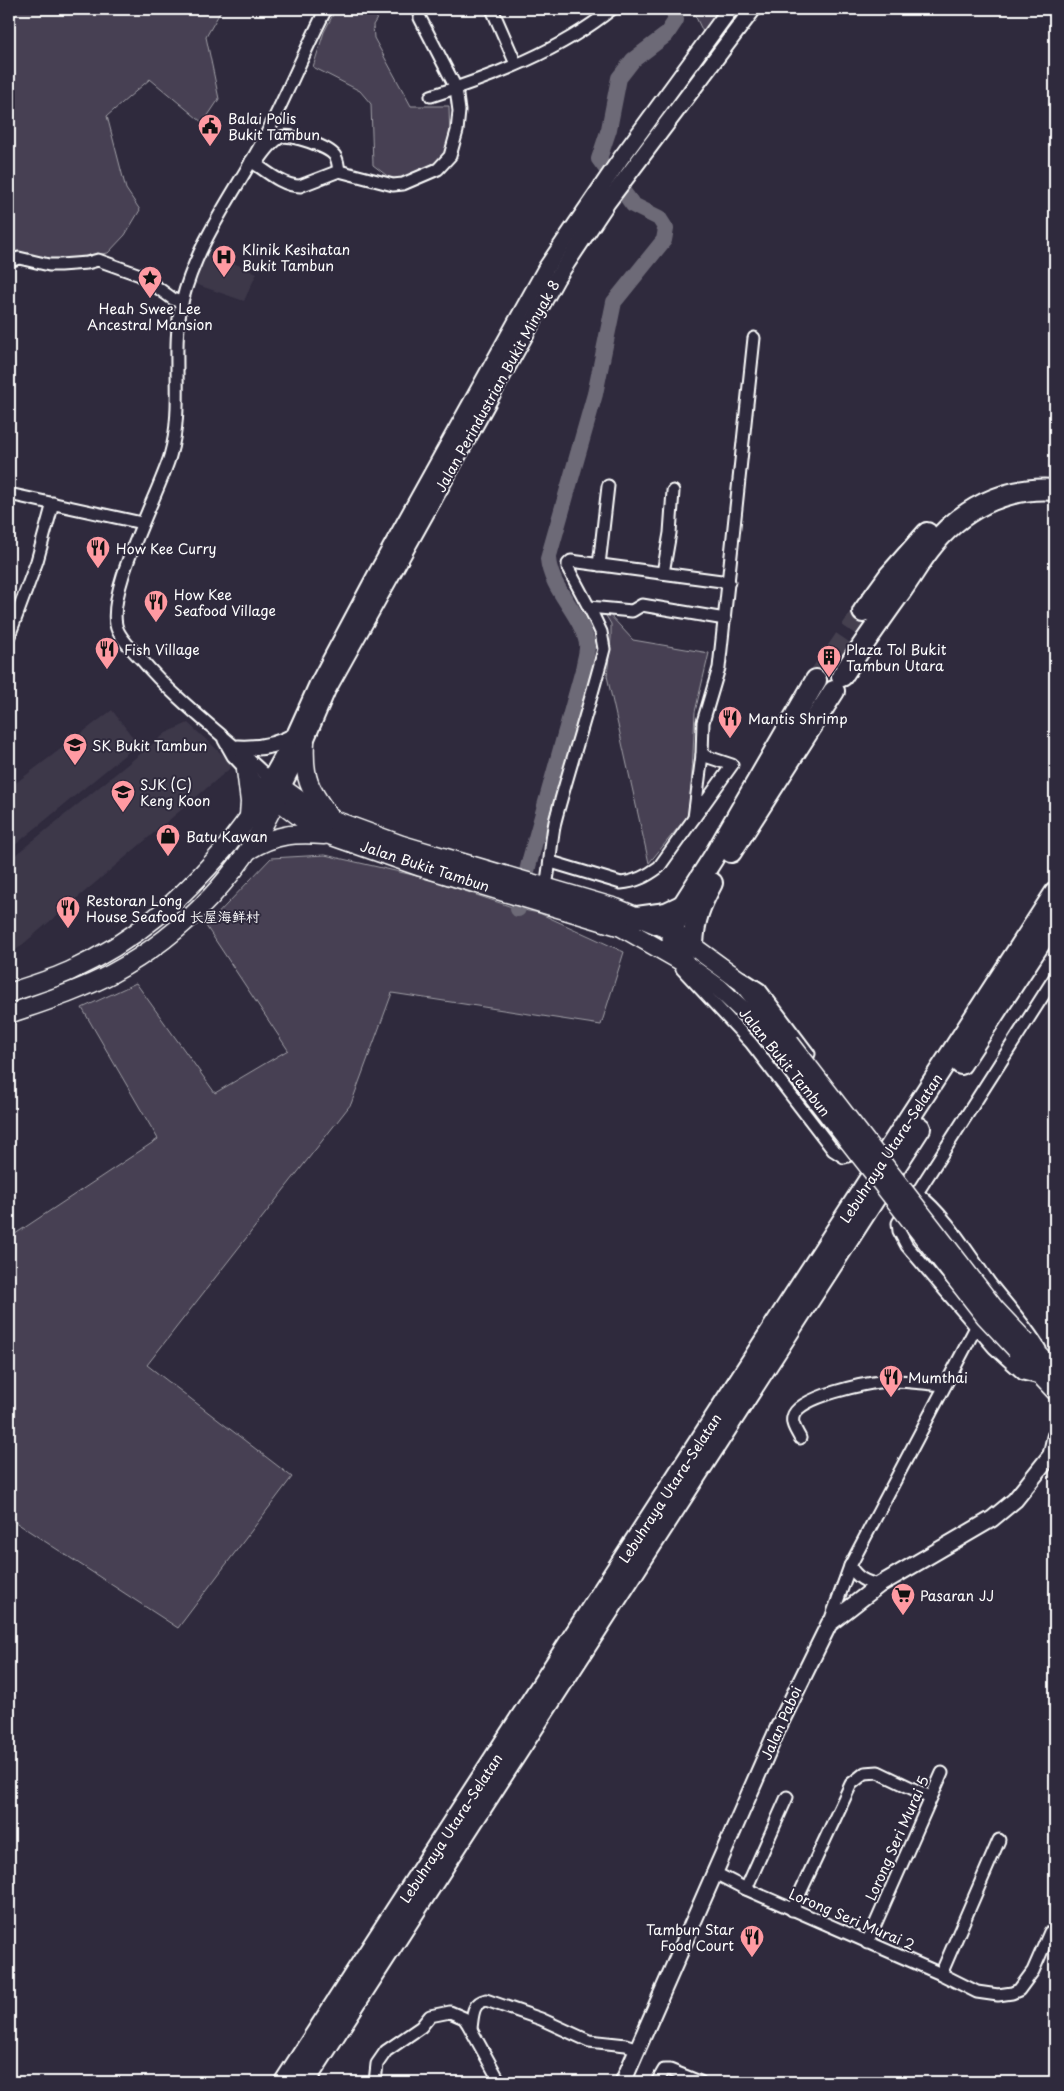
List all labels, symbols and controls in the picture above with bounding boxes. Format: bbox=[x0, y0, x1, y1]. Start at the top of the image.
place label: Balai Polis Bukit Tambun bbox=[228, 108, 320, 145]
public building icon: Balai Polis Bukit Tambun bbox=[197, 113, 223, 147]
place label: Klinik Kesihatan Bukit Tambun bbox=[242, 239, 350, 276]
hospital icon: Klinik Kesihatan Bukit Tambun bbox=[211, 244, 237, 278]
place icon: Heah Swee Lee Ancestral Mansion bbox=[137, 265, 163, 299]
street label: Jalan Perindustrian Bukit Minyak 8 bbox=[430, 276, 564, 496]
place label: Heah Swee Lee Ancestral Mansion bbox=[87, 298, 213, 335]
restaurant icon: How Kee Curry bbox=[85, 535, 111, 569]
place label: How Kee Curry bbox=[116, 538, 217, 559]
place label: How Kee Seafood Village bbox=[174, 584, 276, 621]
restaurant icon: How Kee Seafood Village bbox=[143, 589, 169, 623]
restaurant icon: Fish Village bbox=[94, 636, 120, 670]
place label: Fish Village bbox=[124, 639, 200, 660]
place label: Plaza Tol Bukit Tambun Utara bbox=[846, 639, 947, 676]
building icon: Plaza Tol Bukit Tambun Utara bbox=[816, 644, 842, 678]
restaurant icon: Mantis Shrimp bbox=[717, 705, 743, 739]
place label: Mantis Shrimp bbox=[748, 708, 848, 729]
school or university icon: SK Bukit Tambun bbox=[62, 732, 88, 766]
place label: SK Bukit Tambun bbox=[92, 735, 207, 756]
place label: SJK (C) Keng Koon bbox=[140, 774, 210, 811]
school or university icon: SJK (C) Keng Koon bbox=[110, 779, 136, 813]
shop icon: Batu Kawan bbox=[155, 823, 181, 857]
place label: Batu Kawan bbox=[186, 826, 268, 847]
street label: Jalan Bukit Tambun bbox=[358, 835, 492, 897]
place label: Restoran Long House Seafood 长屋海鲜村 bbox=[86, 890, 260, 927]
restaurant icon: Restoran Long House Seafood 长屋海鲜村 bbox=[55, 895, 81, 929]
street label: Jalan Bukit Tambun bbox=[734, 1003, 836, 1121]
street label: Lebuhraya Utara–Selatan bbox=[835, 1069, 947, 1227]
restaurant icon: Mumthai bbox=[878, 1364, 904, 1398]
place label: Mumthai bbox=[908, 1367, 968, 1388]
street label: Lebuhraya Utara–Selatan bbox=[614, 1409, 726, 1567]
supermarket icon: Pasaran JJ bbox=[890, 1582, 916, 1616]
place label: Pasaran JJ bbox=[920, 1585, 994, 1606]
street label: Jalan Paboi bbox=[755, 1683, 807, 1763]
street label: Lebuhraya Utara–Selatan bbox=[395, 1749, 507, 1907]
street label: Lorong Seri Murai 5 bbox=[860, 1772, 934, 1904]
street label: Lorong Seri Murai 2 bbox=[786, 1883, 918, 1955]
place label: Tambun Star Food Court bbox=[646, 1919, 735, 1956]
restaurant icon: Tambun Star Food Court bbox=[739, 1924, 765, 1958]

